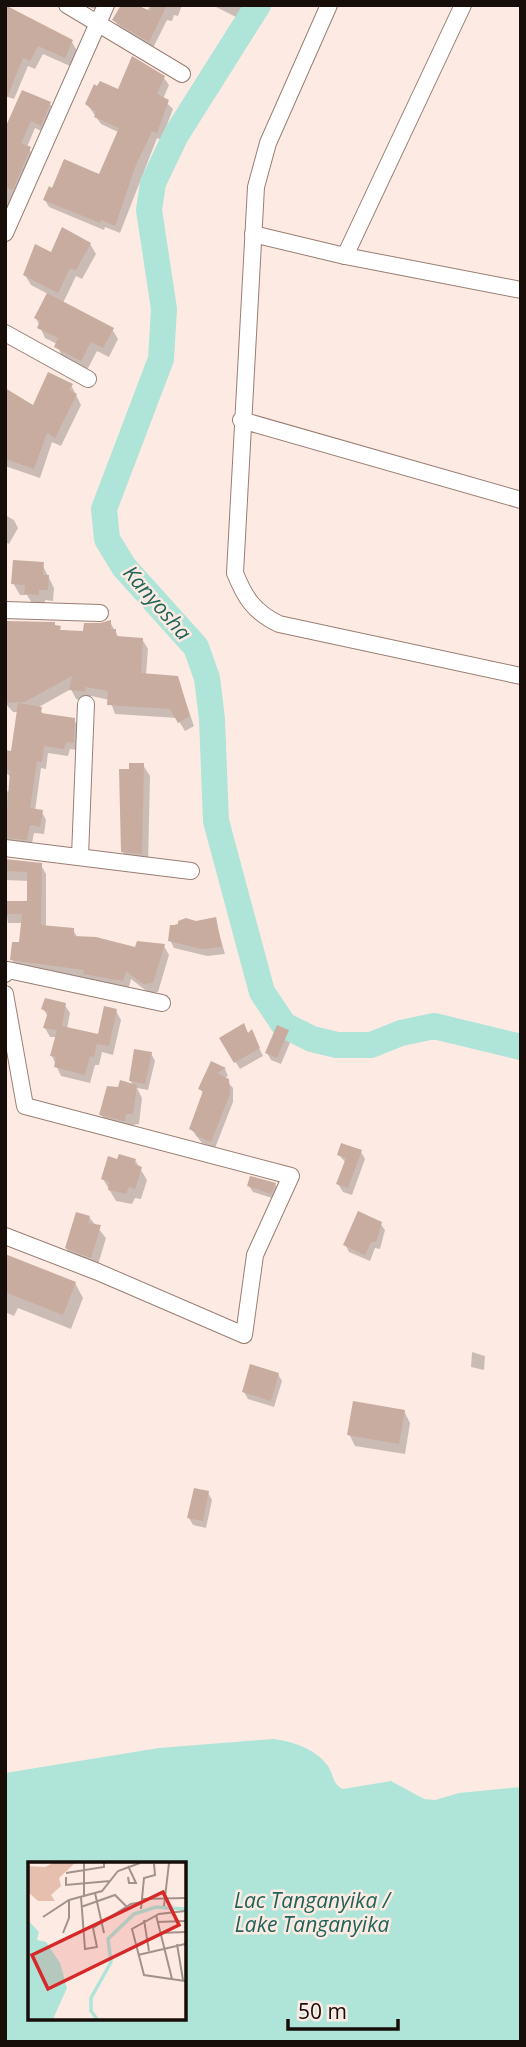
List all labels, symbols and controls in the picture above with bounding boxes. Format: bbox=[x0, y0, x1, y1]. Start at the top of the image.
water label: Kanyosha bbox=[118, 559, 198, 646]
inset map bbox=[28, 1862, 186, 2019]
water label: Lac Tanganyika / Lake Tanganyika bbox=[234, 1886, 393, 1938]
scale bar bbox=[288, 1988, 398, 2032]
text: 50 m bbox=[298, 1997, 347, 2025]

